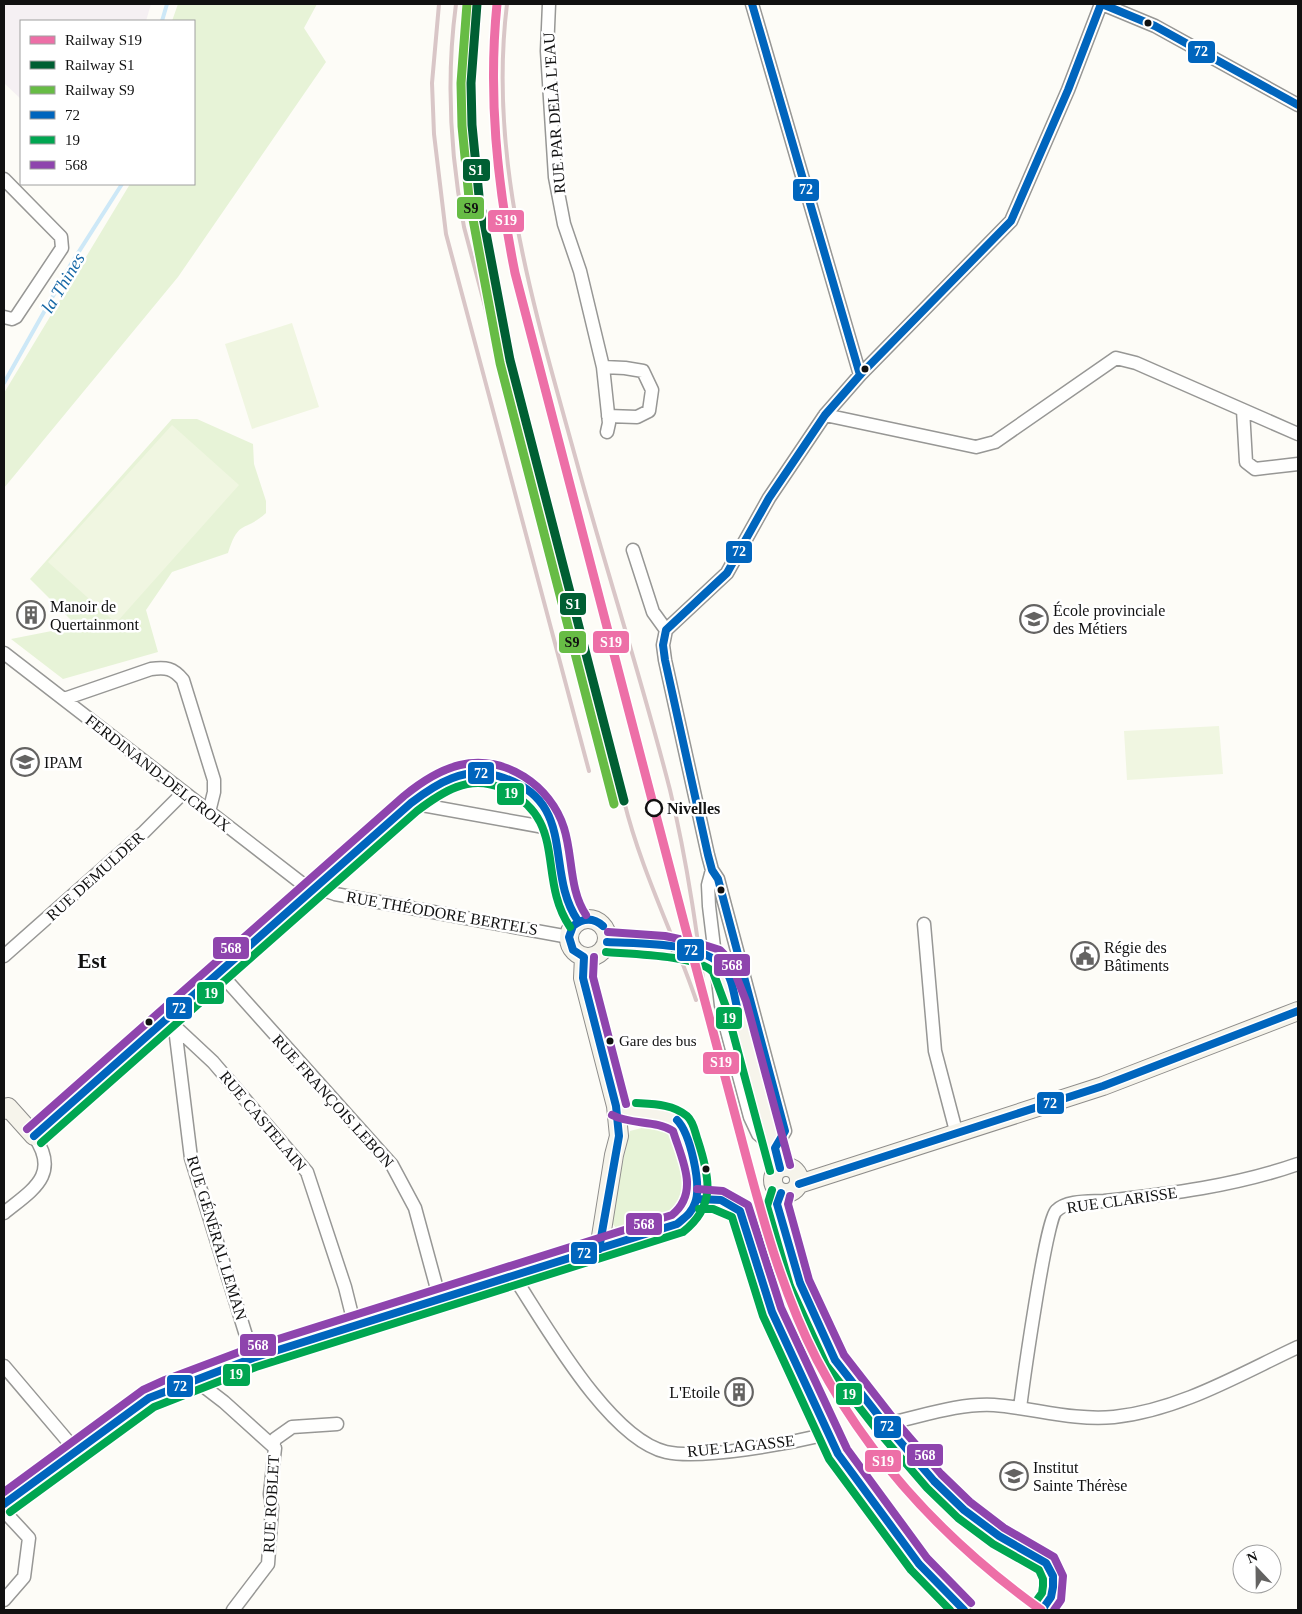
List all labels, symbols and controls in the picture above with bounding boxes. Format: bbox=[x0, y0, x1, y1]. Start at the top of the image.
unlabelled marker bbox=[1143, 18, 1153, 28]
legend bbox=[20, 20, 195, 185]
street label: RUE PAR DELÀ L'EAU bbox=[539, 31, 568, 194]
text: Railway S19 bbox=[65, 32, 142, 48]
line badge: 72 bbox=[1187, 40, 1216, 64]
text: 72 bbox=[1194, 44, 1208, 59]
text: Railway S1 bbox=[65, 57, 135, 73]
text: Railway S9 bbox=[65, 82, 135, 98]
text: 72 bbox=[65, 107, 80, 123]
text: 19 bbox=[65, 132, 80, 148]
text: 568 bbox=[65, 157, 88, 173]
line badge: S1 bbox=[462, 158, 491, 182]
text: S1 bbox=[469, 163, 483, 178]
line badge: 72 bbox=[792, 178, 820, 202]
text: 72 bbox=[799, 182, 813, 197]
line badge: S9 bbox=[456, 196, 485, 220]
text: S9 bbox=[464, 201, 478, 216]
line badge: S19 bbox=[487, 209, 525, 233]
text: S19 bbox=[495, 213, 517, 228]
water label: la Thines bbox=[37, 249, 89, 317]
unlabelled marker bbox=[860, 364, 870, 374]
line badge: 72 bbox=[725, 540, 753, 564]
text: 72 bbox=[732, 544, 746, 559]
line badge: S1 bbox=[559, 592, 587, 616]
text: S1 bbox=[566, 597, 580, 612]
place label: Manoir de Quertainmont bbox=[50, 598, 139, 633]
building icon: Manoir de Quertainmont bbox=[16, 600, 46, 630]
place label: École provinciale des Métiers bbox=[1053, 601, 1165, 637]
school or university icon: École provinciale des Métiers bbox=[1019, 604, 1049, 634]
line badge: S9 bbox=[558, 630, 587, 654]
line badge: S19 bbox=[592, 630, 630, 654]
text: S9 bbox=[565, 635, 579, 650]
text: S19 bbox=[600, 635, 622, 650]
street label: FERDINAND-DELCROIX bbox=[82, 711, 234, 835]
school or university icon: IPAM bbox=[10, 747, 40, 777]
place label: IPAM bbox=[44, 754, 83, 771]
line badge: 72 bbox=[467, 761, 495, 785]
text: 72 bbox=[474, 766, 488, 781]
line badge: 19 bbox=[496, 782, 525, 806]
text: 19 bbox=[504, 786, 518, 801]
marker: Nivelles bbox=[645, 799, 663, 817]
place label: Nivelles bbox=[667, 800, 720, 817]
street label: RUE DEMULDER bbox=[43, 828, 147, 924]
unlabelled marker bbox=[716, 885, 726, 895]
street label: RUE THÉODORE BERTELS bbox=[345, 887, 539, 938]
line badge: 568 bbox=[212, 936, 250, 960]
line badge: 72 bbox=[676, 938, 705, 962]
place label: Régie des Bâtiments bbox=[1104, 939, 1169, 974]
text: 568 bbox=[221, 941, 242, 956]
public building icon: Régie des Bâtiments bbox=[1070, 941, 1100, 971]
text: 72 bbox=[684, 943, 698, 958]
district label: Est bbox=[77, 949, 107, 973]
line badge: 568 bbox=[713, 953, 751, 977]
text: 568 bbox=[722, 958, 743, 973]
line badge: 19 bbox=[196, 981, 225, 1005]
text: 19 bbox=[204, 986, 218, 1001]
line badge: 72 bbox=[165, 996, 193, 1020]
text: 72 bbox=[172, 1001, 186, 1016]
line badge: 19 bbox=[715, 1006, 743, 1030]
text: 19 bbox=[722, 1011, 736, 1026]
unlabelled marker bbox=[144, 1017, 154, 1027]
street label: RUE FRANÇOIS LEBON bbox=[268, 1031, 397, 1172]
place label: Gare des bus bbox=[619, 1033, 697, 1049]
marker: Gare des bus bbox=[605, 1036, 615, 1046]
line badge: S19 bbox=[702, 1051, 740, 1075]
text: S19 bbox=[710, 1055, 732, 1070]
street label: RUE CASTELAIN bbox=[216, 1068, 310, 1175]
line badge: 72 bbox=[1036, 1091, 1065, 1115]
text: 72 bbox=[1043, 1096, 1057, 1111]
street label: RUE GÉNÉRAL LEMAN bbox=[184, 1153, 251, 1323]
unlabelled marker bbox=[701, 1164, 711, 1174]
street label: RUE CLARISSE bbox=[1066, 1184, 1178, 1216]
line badge: 568 bbox=[625, 1212, 663, 1236]
text: 568 bbox=[634, 1217, 655, 1232]
line badge: 72 bbox=[570, 1241, 598, 1265]
text: 72 bbox=[577, 1246, 591, 1261]
line badge: 568 bbox=[239, 1333, 277, 1357]
text: 568 bbox=[248, 1338, 269, 1353]
line badge: 19 bbox=[222, 1363, 251, 1387]
text: 19 bbox=[229, 1367, 243, 1382]
line badge: 72 bbox=[166, 1374, 194, 1398]
building icon: L'Etoile bbox=[724, 1377, 754, 1407]
text: 72 bbox=[173, 1379, 187, 1394]
line badge: 19 bbox=[835, 1382, 863, 1406]
place label: L'Etoile bbox=[669, 1384, 720, 1401]
text: 19 bbox=[842, 1387, 856, 1402]
line badge: 72 bbox=[873, 1415, 902, 1439]
text: 72 bbox=[880, 1419, 894, 1434]
street label: RUE LAGASSE bbox=[686, 1432, 796, 1460]
line badge: 568 bbox=[906, 1443, 944, 1467]
text: 568 bbox=[915, 1448, 936, 1463]
line badge: S19 bbox=[864, 1449, 902, 1473]
street label: RUE ROBLET bbox=[260, 1454, 282, 1553]
text: S19 bbox=[872, 1454, 894, 1469]
place label: Institut Sainte Thérèse bbox=[1033, 1459, 1127, 1494]
school or university icon: Institut Sainte Thérèse bbox=[999, 1461, 1029, 1491]
north arrow bbox=[1232, 1544, 1282, 1594]
text: N bbox=[1245, 1549, 1260, 1566]

